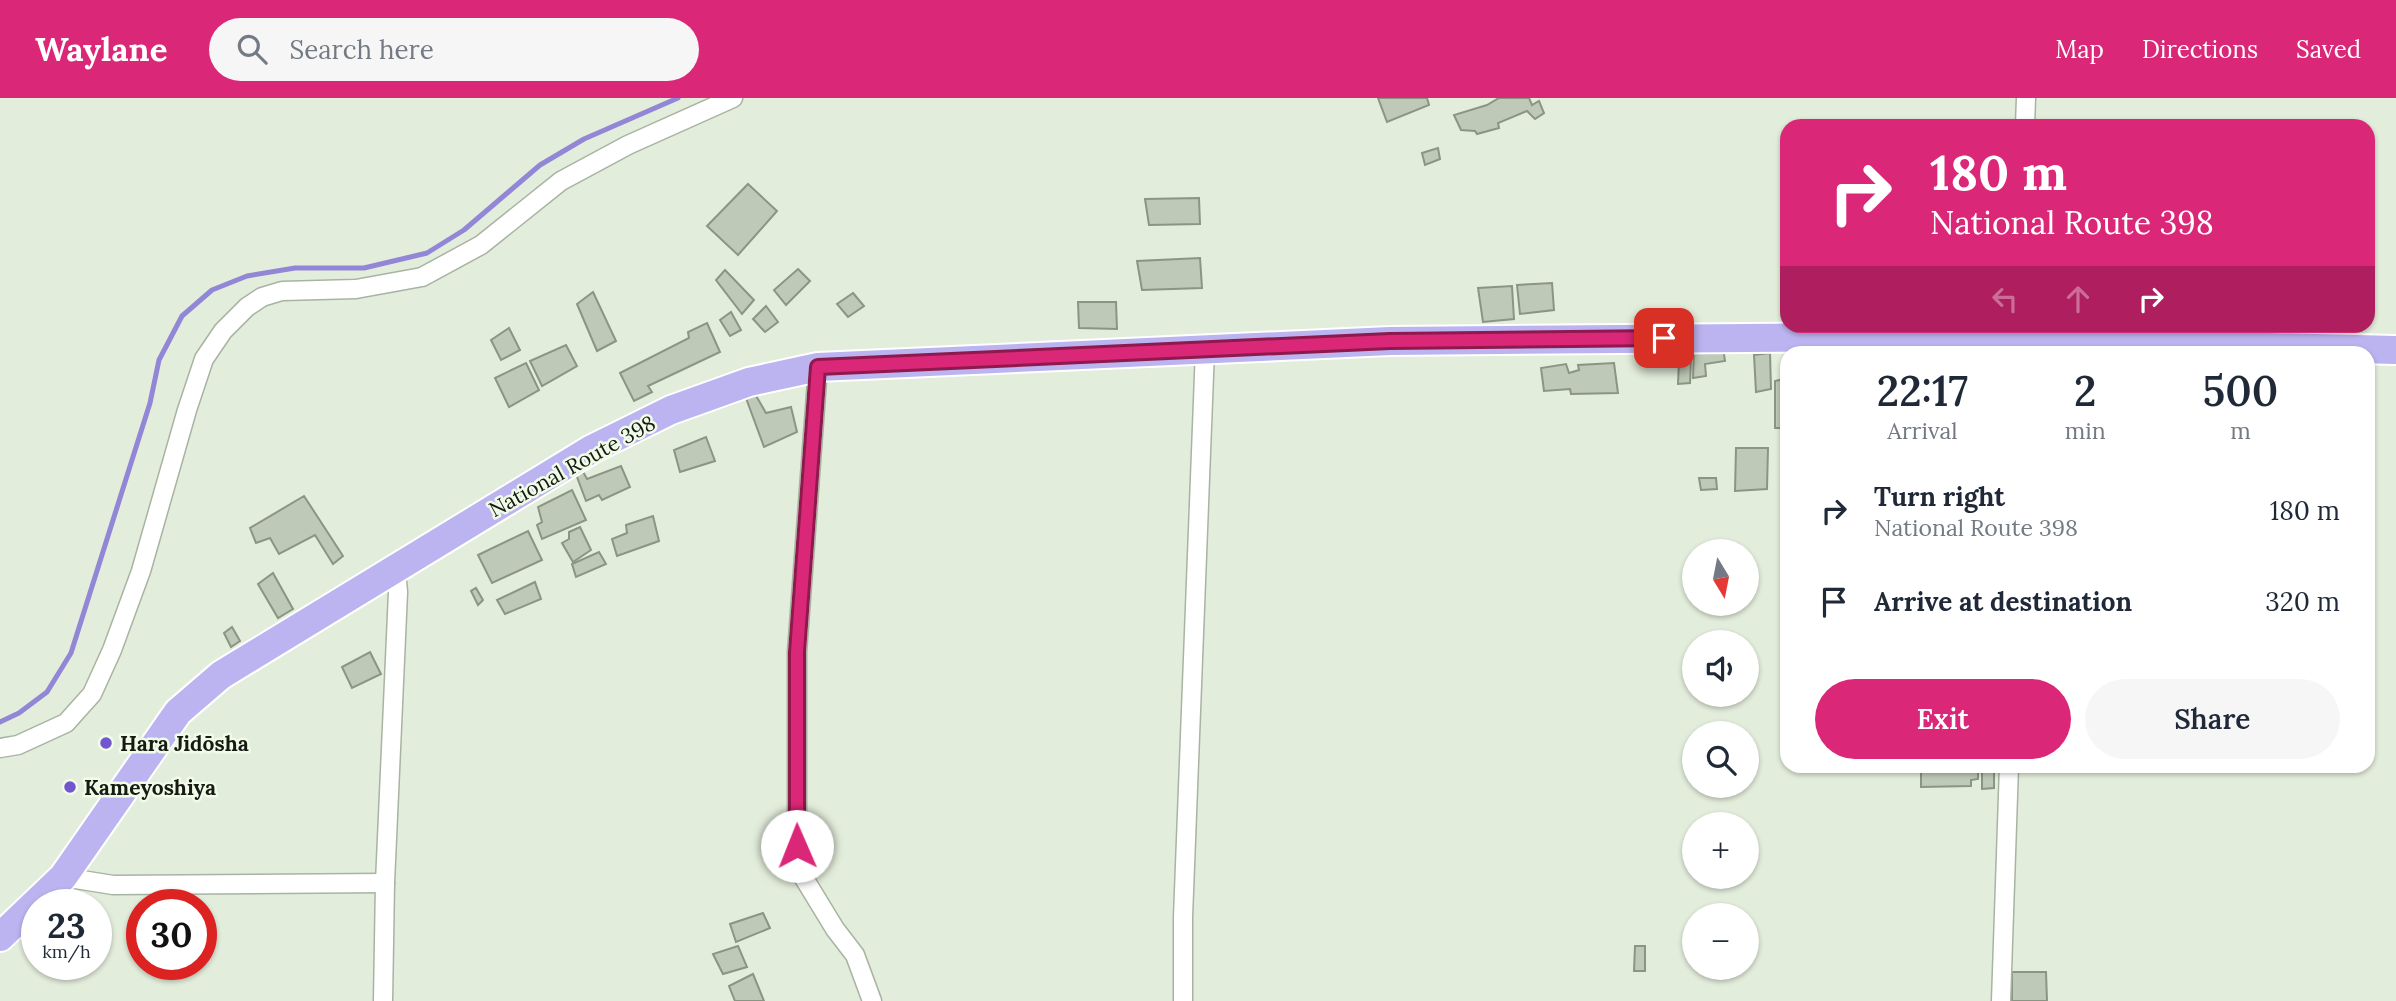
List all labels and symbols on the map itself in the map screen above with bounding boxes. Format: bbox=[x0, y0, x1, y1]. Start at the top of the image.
pin bbox=[1634, 308, 1694, 368]
street label: National Route 398 bbox=[484, 409, 660, 523]
north arrow bbox=[1682, 539, 1759, 616]
place label: Hara Jidōsha bbox=[120, 730, 249, 757]
marker: Hara Jidōsha bbox=[98, 735, 114, 751]
place label: Kameyoshiya bbox=[84, 774, 216, 801]
marker: Kameyoshiya bbox=[62, 779, 78, 795]
position arrow bbox=[760, 809, 834, 883]
speed limit sign: 30 bbox=[126, 889, 217, 980]

